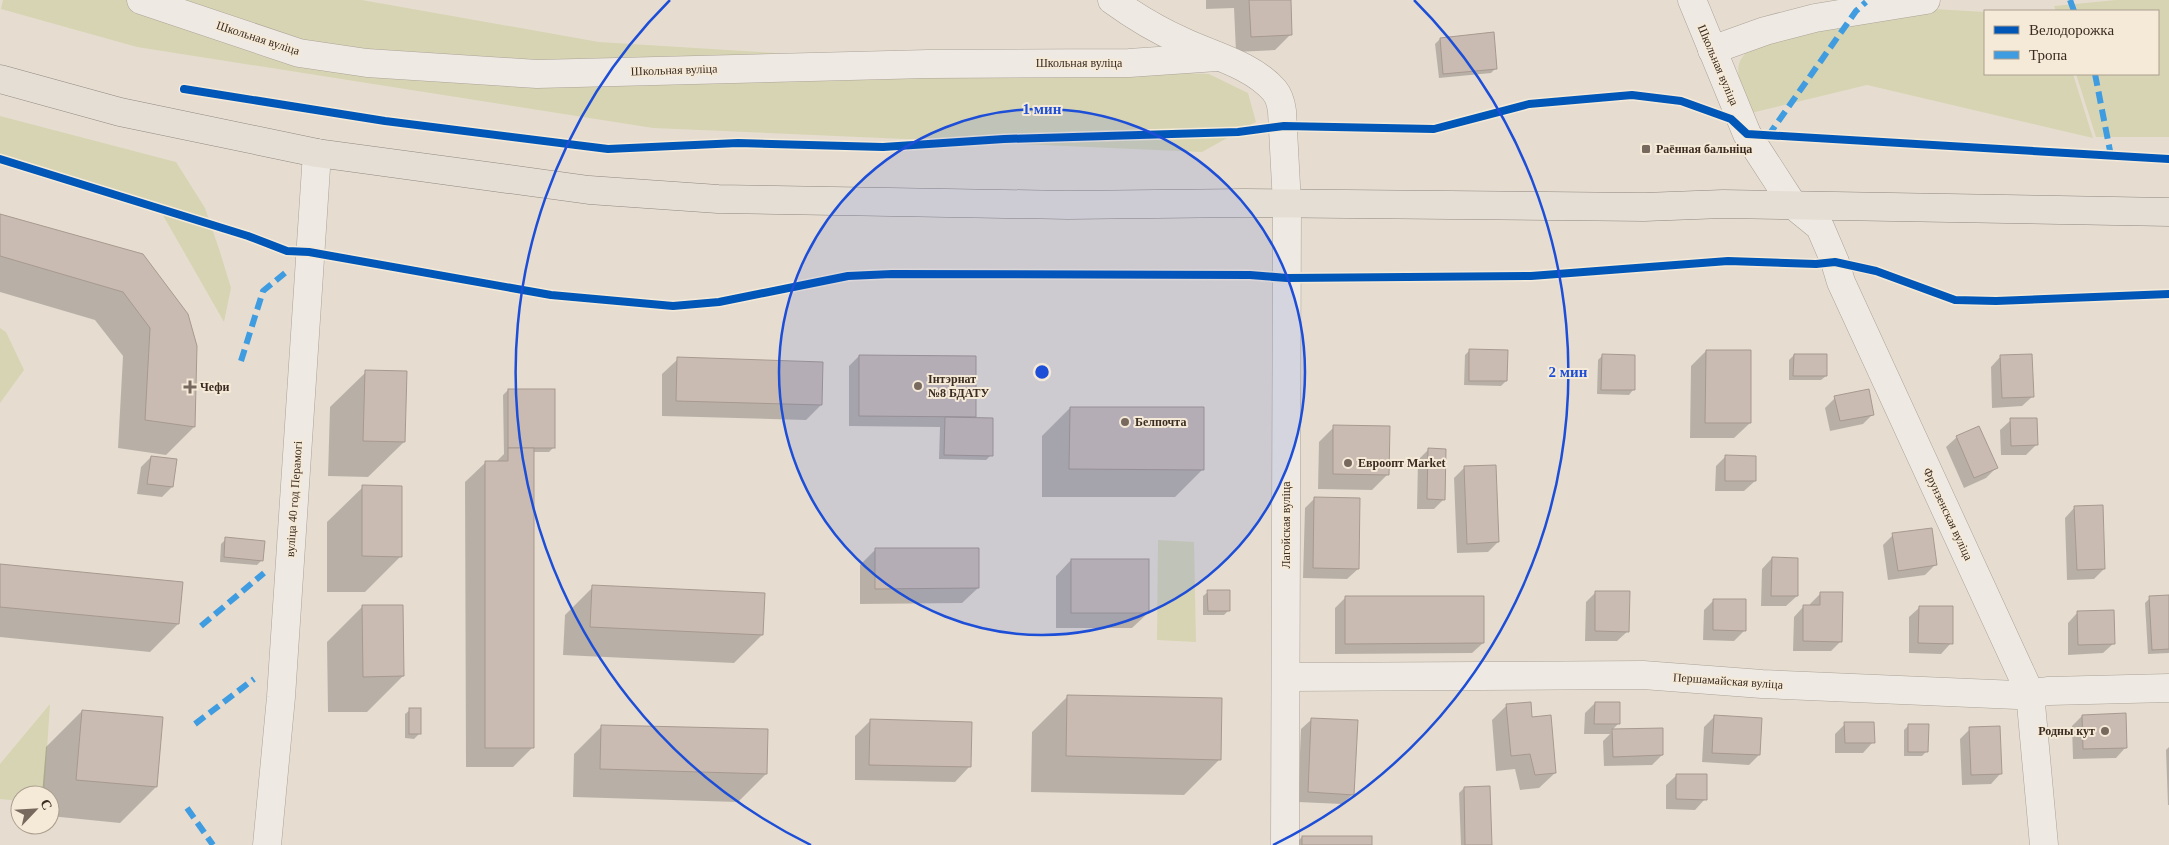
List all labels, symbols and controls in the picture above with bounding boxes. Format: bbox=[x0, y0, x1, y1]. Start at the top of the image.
legend bbox=[1984, 10, 2159, 75]
street label: Школьная вуліца bbox=[215, 18, 302, 58]
street label: Школьная вуліца bbox=[1695, 22, 1742, 108]
text: Велодорожка bbox=[2029, 22, 2114, 38]
text: Тропа bbox=[2029, 47, 2068, 63]
street label: Школьная вуліца bbox=[1036, 56, 1123, 70]
street label: Школьная вуліца bbox=[630, 61, 718, 79]
text: 1 мин bbox=[1023, 101, 1062, 117]
place label: Раённая бальніца bbox=[1656, 142, 1752, 156]
marker: Раённая бальніца bbox=[1640, 143, 1652, 155]
centre of rings bbox=[1033, 363, 1051, 381]
text: 2 мин bbox=[1549, 364, 1588, 380]
place label: Інтэрнат №8 БДАТУ bbox=[928, 372, 989, 400]
place label: Чефи bbox=[200, 380, 230, 394]
marker: Інтэрнат №8 БДАТУ bbox=[912, 380, 924, 392]
marker: Чефи bbox=[184, 381, 196, 393]
place label: Белпочта bbox=[1135, 415, 1186, 429]
marker: Белпочта bbox=[1119, 416, 1131, 428]
street label: вуліца 40 год Перамогі bbox=[283, 440, 305, 558]
place label: Евроопт Market bbox=[1358, 456, 1446, 470]
marker: Евроопт Market bbox=[1342, 457, 1354, 469]
street label: Фрунзенская вуліца bbox=[1920, 465, 1976, 563]
street label: Лагойская вуліца bbox=[1279, 481, 1293, 569]
street label: Першамайская вуліца bbox=[1672, 670, 1784, 692]
place label: Родны кут bbox=[2038, 724, 2095, 738]
marker: Родны кут bbox=[2099, 725, 2111, 737]
north arrow bbox=[10, 785, 60, 835]
text: С bbox=[37, 797, 55, 812]

